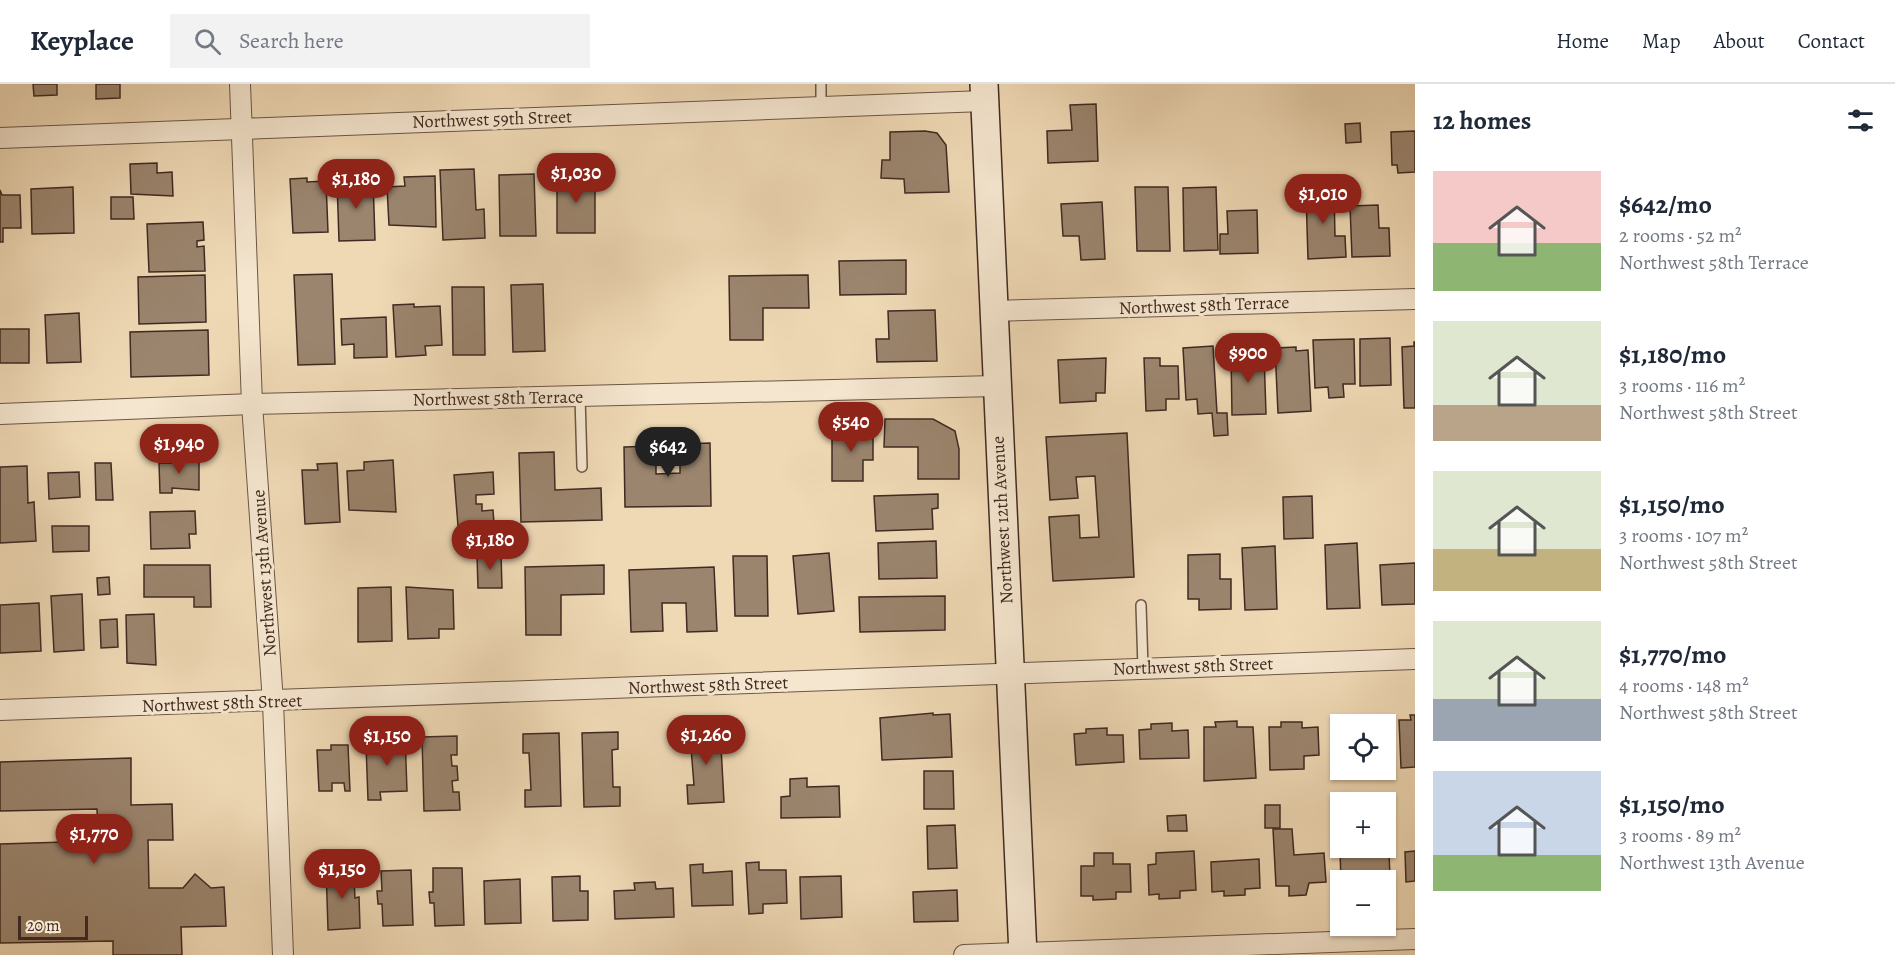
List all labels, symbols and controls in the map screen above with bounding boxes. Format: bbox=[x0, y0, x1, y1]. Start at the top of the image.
search box bbox=[170, 14, 590, 68]
text: Keyplace bbox=[30, 22, 134, 60]
icon: search bbox=[191, 25, 224, 58]
text: Search here bbox=[239, 26, 344, 56]
text: Home bbox=[1556, 27, 1609, 55]
text: Map bbox=[1642, 27, 1680, 55]
text: About bbox=[1713, 27, 1765, 55]
text: Contact bbox=[1798, 27, 1865, 55]
text: 12 homes bbox=[1433, 103, 1531, 138]
street label: Northwest 59th Street bbox=[412, 104, 573, 134]
icon: filters bbox=[1844, 104, 1877, 137]
pin: $1,030 bbox=[527, 153, 625, 204]
pin: $1,180 bbox=[307, 159, 405, 210]
text: $1,030 bbox=[551, 159, 601, 186]
text: $1,180 bbox=[332, 165, 380, 192]
pin: $1,010 bbox=[1274, 174, 1372, 225]
text: $1,010 bbox=[1298, 180, 1348, 207]
text: $642/mo bbox=[1619, 187, 1712, 222]
icon: home bbox=[1481, 195, 1553, 267]
text: 2 rooms · 52 m² bbox=[1619, 222, 1742, 249]
text: Northwest 58th Terrace bbox=[1619, 249, 1809, 276]
street label: Northwest 58th Terrace bbox=[1118, 290, 1290, 320]
pin: $900 bbox=[1212, 333, 1284, 384]
text: $1,180/mo bbox=[1619, 337, 1726, 372]
text: $900 bbox=[1229, 339, 1267, 366]
icon: home bbox=[1481, 345, 1553, 417]
text: 3 rooms · 116 m² bbox=[1619, 372, 1745, 399]
street label: Northwest 58th Terrace bbox=[412, 385, 584, 411]
text: Northwest 58th Street bbox=[1619, 399, 1798, 426]
pin: $540 bbox=[815, 402, 887, 453]
text: $540 bbox=[832, 408, 870, 435]
pin: $1,940 bbox=[130, 424, 228, 475]
pin: $642 bbox=[632, 427, 704, 478]
text: $1,940 bbox=[154, 430, 204, 457]
text: $642 bbox=[649, 433, 687, 460]
street label: Northwest 12th Avenue bbox=[986, 435, 1018, 605]
text: $1,150/mo bbox=[1619, 487, 1725, 522]
street label: Northwest 13th Avenue bbox=[246, 489, 282, 657]
icon: home bbox=[1481, 495, 1553, 567]
pin: $1,180 bbox=[441, 520, 539, 571]
text: 3 rooms · 107 m² bbox=[1619, 522, 1748, 549]
text: $1,180 bbox=[466, 526, 514, 553]
text: Northwest 58th Street bbox=[1619, 549, 1798, 576]
text: $1,770/mo bbox=[1619, 637, 1726, 672]
icon: home bbox=[1481, 645, 1553, 717]
street label: Northwest 58th Street bbox=[1112, 651, 1274, 681]
street label: Northwest 58th Street bbox=[627, 670, 789, 700]
text: 4 rooms · 148 m² bbox=[1619, 672, 1749, 699]
street label: Northwest 58th Street bbox=[141, 688, 303, 718]
text: Northwest 58th Street bbox=[1619, 699, 1798, 726]
map controls bbox=[1330, 714, 1396, 936]
button: locate bbox=[1330, 714, 1396, 780]
pin: $1,260 bbox=[657, 715, 755, 766]
pin: $1,150 bbox=[338, 716, 436, 767]
text: $1,260 bbox=[681, 721, 731, 748]
text: $1,150 bbox=[363, 722, 411, 749]
text: $1,150/mo bbox=[1619, 787, 1725, 822]
button: + bbox=[1330, 792, 1396, 858]
icon: home bbox=[1481, 795, 1553, 867]
pin: $1,770 bbox=[45, 814, 143, 865]
text: $1,770 bbox=[70, 820, 119, 847]
text: 3 rooms · 89 m² bbox=[1619, 822, 1741, 849]
pin: $1,150 bbox=[293, 849, 391, 900]
text: Northwest 13th Avenue bbox=[1619, 849, 1805, 876]
text: $1,150 bbox=[318, 855, 366, 882]
button: − bbox=[1330, 870, 1396, 936]
scale bar bbox=[18, 913, 88, 940]
text: 20 m bbox=[27, 915, 60, 937]

